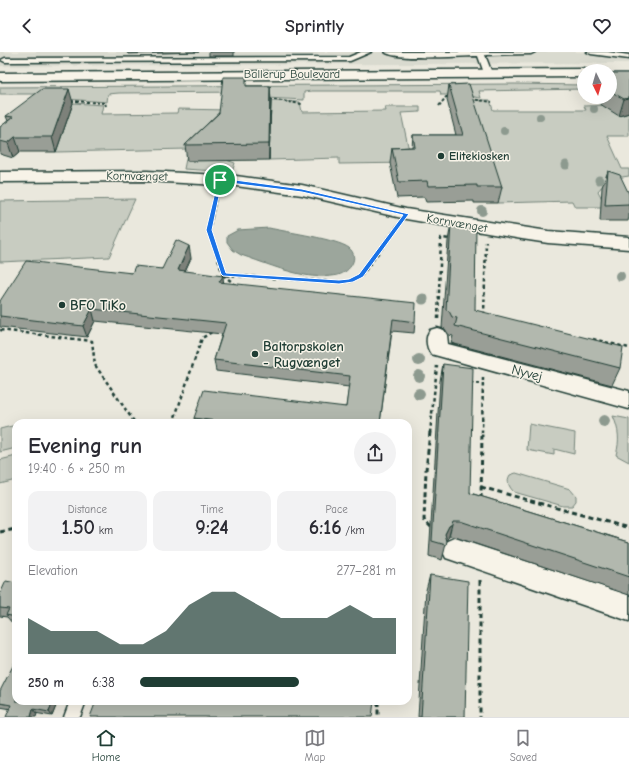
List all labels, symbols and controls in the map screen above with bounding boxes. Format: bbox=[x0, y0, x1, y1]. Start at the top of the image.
icon: back bbox=[16, 15, 38, 37]
icon: heart bbox=[591, 15, 613, 37]
text: Sprintly bbox=[285, 16, 344, 37]
north arrow bbox=[577, 64, 617, 104]
map controls bbox=[577, 64, 617, 104]
street label: Ballerup Boulevard bbox=[244, 67, 340, 81]
place label: Elitekiosken bbox=[449, 149, 510, 163]
marker: Elitekiosken bbox=[436, 151, 446, 161]
pin bbox=[203, 163, 237, 197]
street label: Kornvænget bbox=[106, 168, 168, 184]
icon: arrive bbox=[209, 169, 231, 191]
street label: Kornvænget bbox=[425, 211, 489, 235]
place label: BFO TiKo bbox=[70, 297, 126, 314]
marker: BFO TiKo bbox=[57, 300, 67, 310]
place label: Baltorpskolen - Rugvænget bbox=[263, 338, 344, 371]
marker: Baltorpskolen - Rugvænget bbox=[250, 349, 260, 359]
street label: Nyvej bbox=[510, 361, 544, 385]
button: share bbox=[354, 432, 396, 474]
text: Evening run bbox=[28, 433, 142, 459]
text: 19:40 · 6 × 250 m bbox=[28, 461, 125, 476]
text: Distance bbox=[68, 503, 107, 516]
text: Time bbox=[201, 503, 223, 516]
text: Pace bbox=[326, 503, 348, 516]
text: 1.50 bbox=[62, 516, 95, 539]
text: 9:24 bbox=[195, 516, 229, 539]
text: 6:16 bbox=[309, 516, 342, 539]
text: km bbox=[95, 524, 113, 537]
text: /km bbox=[342, 524, 365, 537]
text: Elevation bbox=[28, 563, 78, 578]
text: 277–281 m bbox=[336, 563, 396, 578]
text: 250 m bbox=[28, 675, 64, 690]
text: 6:38 bbox=[92, 675, 115, 690]
tab: Home bbox=[92, 727, 120, 764]
tab: Map bbox=[304, 727, 326, 764]
tab: Saved bbox=[510, 727, 537, 764]

